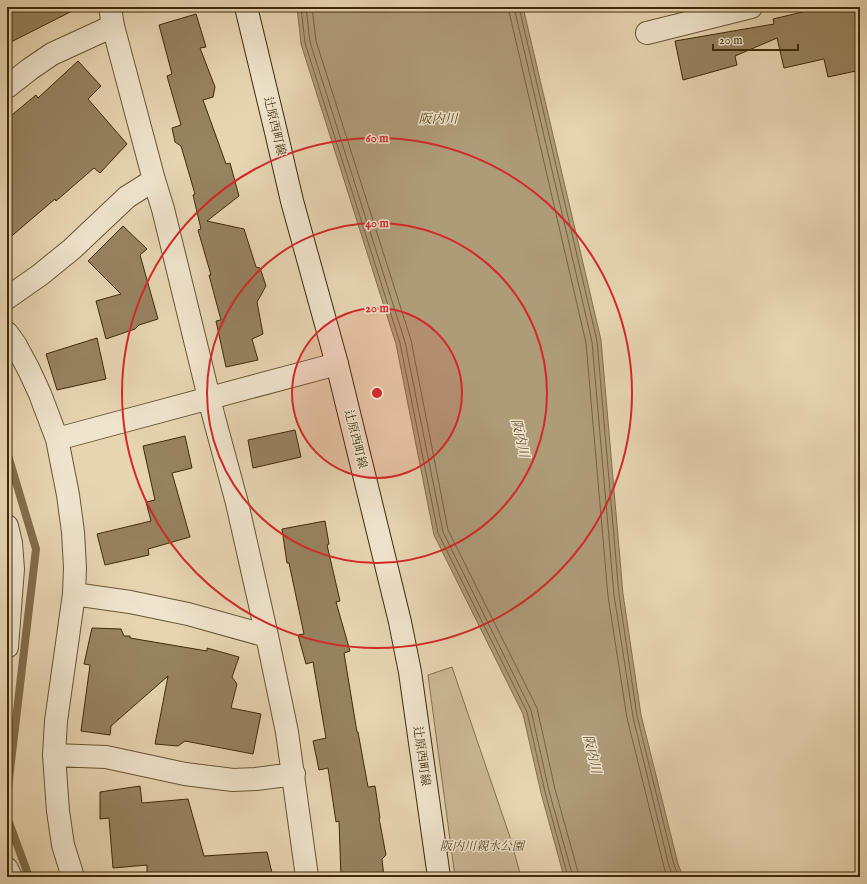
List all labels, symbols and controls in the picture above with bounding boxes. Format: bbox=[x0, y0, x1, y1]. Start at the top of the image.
scale bar bbox=[713, 26, 798, 52]
text: 20 m bbox=[719, 33, 742, 48]
street label: 辻原西町線 bbox=[260, 95, 289, 157]
water label: 阪内川 bbox=[418, 111, 459, 128]
text: 60 m bbox=[366, 131, 389, 146]
text: 40 m bbox=[365, 216, 390, 231]
text: 20 m bbox=[365, 301, 389, 316]
centre of rings bbox=[370, 386, 384, 400]
street label: 辻原西町線 bbox=[341, 408, 370, 470]
water label: 阪内川 bbox=[507, 417, 533, 461]
street label: 辻原西町線 bbox=[410, 725, 433, 787]
water label: 阪内川 bbox=[579, 733, 605, 777]
park label: 阪内川親水公園 bbox=[440, 839, 526, 854]

